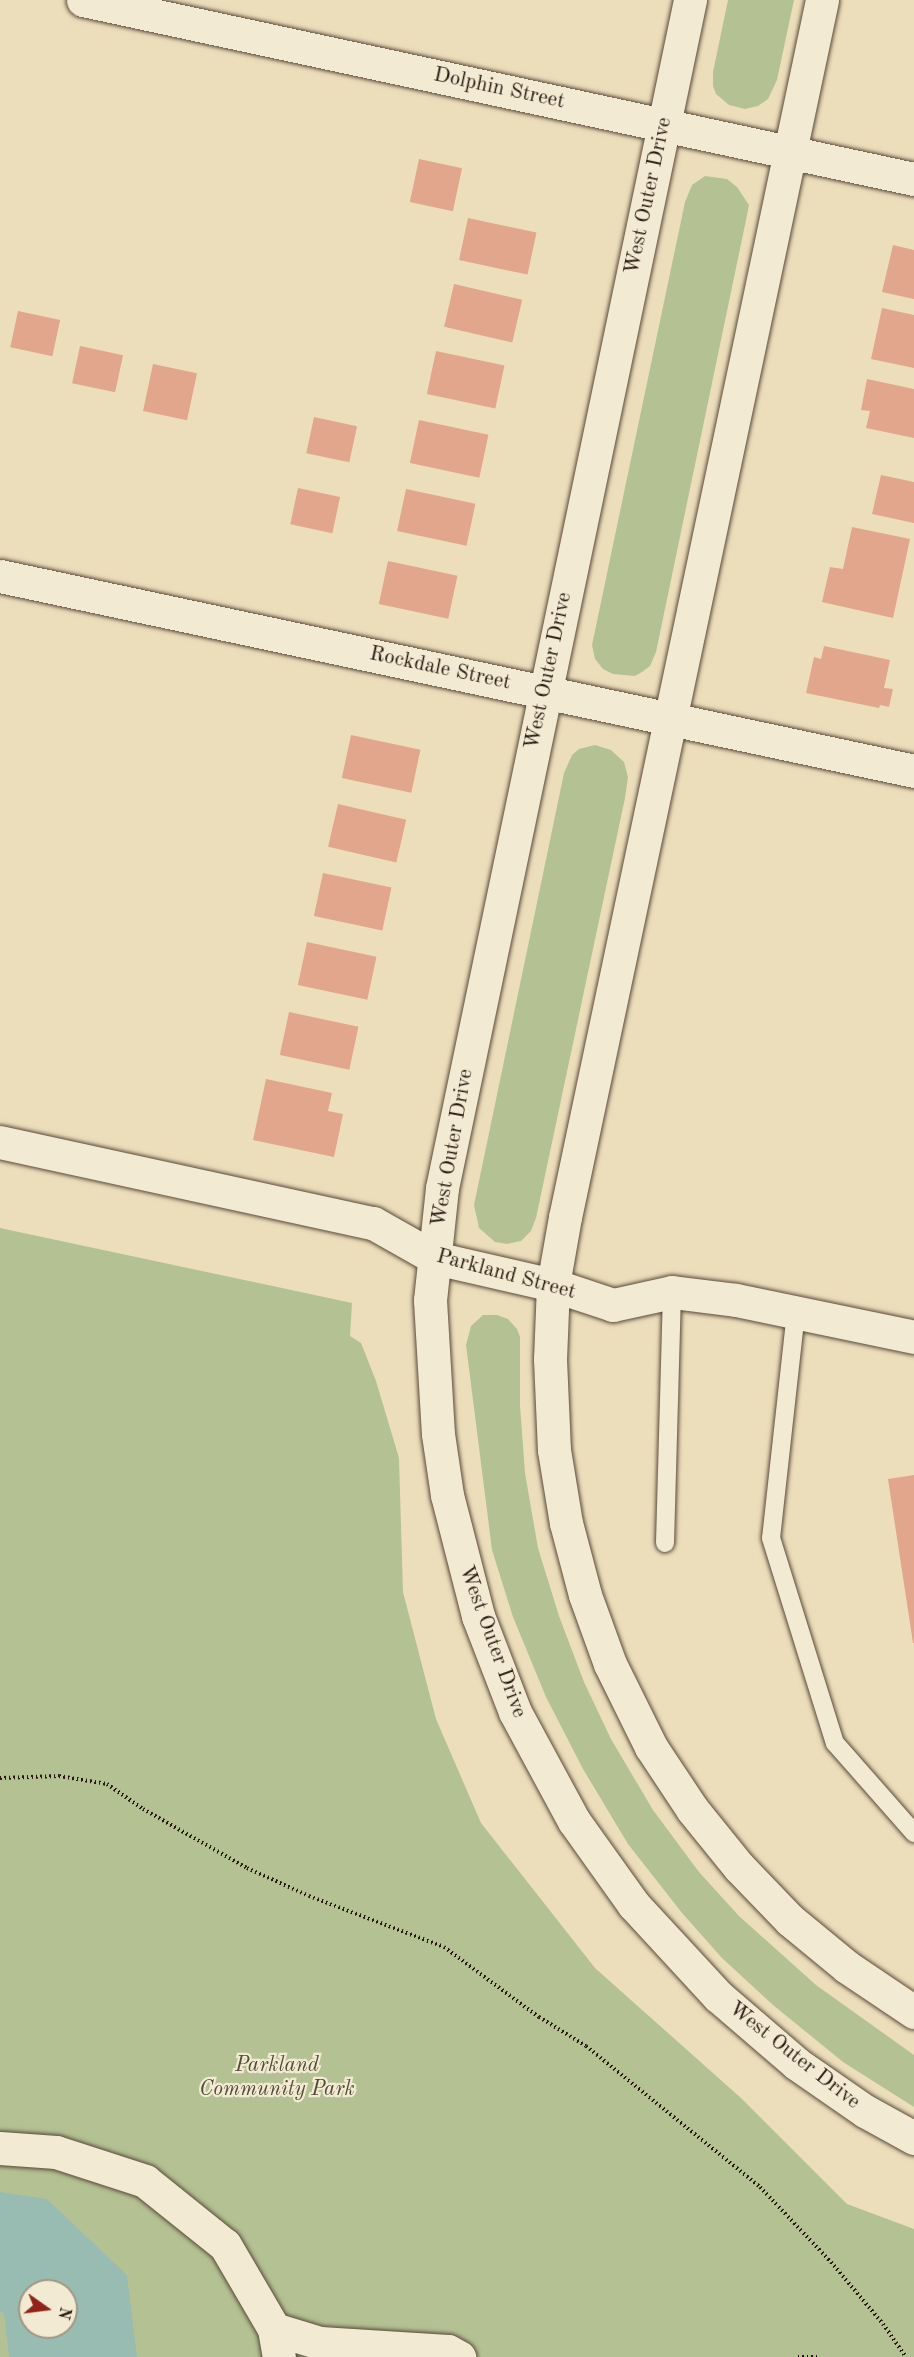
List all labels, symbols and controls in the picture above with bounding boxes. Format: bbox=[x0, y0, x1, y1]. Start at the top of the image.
street label: Dolphin Street bbox=[431, 63, 567, 115]
street label: West Outer Drive bbox=[620, 115, 678, 277]
street label: West Outer Drive bbox=[520, 590, 578, 752]
street label: Rockdale Street bbox=[367, 642, 513, 696]
street label: West Outer Drive bbox=[427, 1067, 479, 1229]
street label: Parkland Street bbox=[434, 1244, 578, 1306]
street label: West Outer Drive bbox=[453, 1562, 531, 1722]
street label: West Outer Drive bbox=[723, 1997, 865, 2115]
park label: Parkland Community Park bbox=[199, 2053, 355, 2103]
north arrow bbox=[18, 2279, 78, 2339]
text: N bbox=[54, 2305, 73, 2321]

